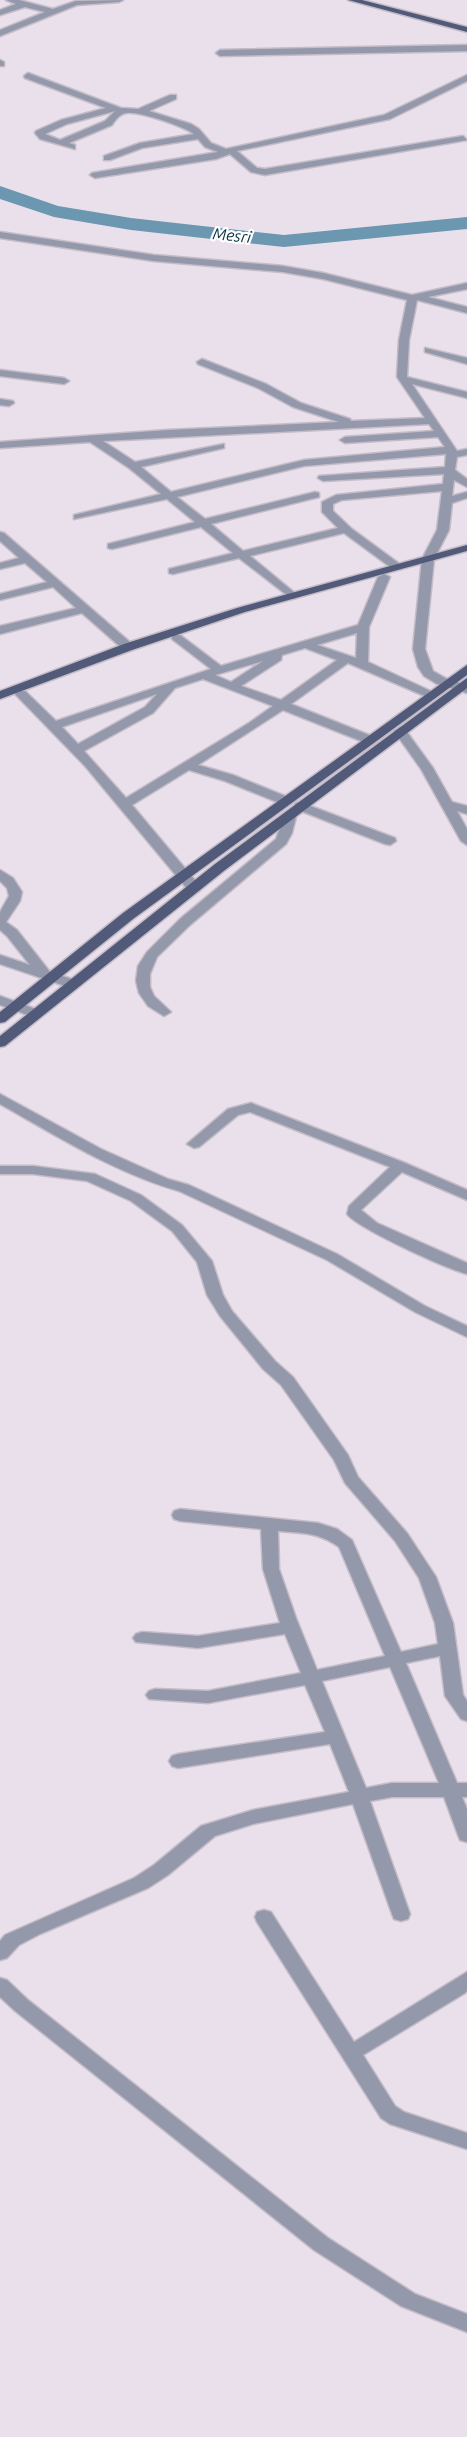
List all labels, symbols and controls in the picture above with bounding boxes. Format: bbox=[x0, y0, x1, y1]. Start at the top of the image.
water label: Mesri bbox=[212, 224, 253, 246]

